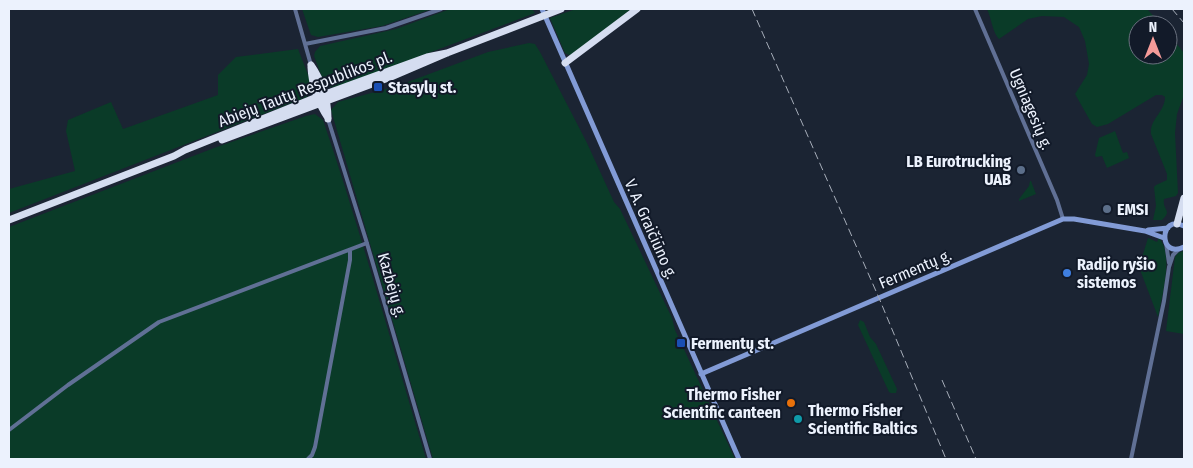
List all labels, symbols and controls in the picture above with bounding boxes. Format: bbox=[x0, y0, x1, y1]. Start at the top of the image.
north arrow bbox=[1128, 15, 1178, 65]
text: N bbox=[1149, 19, 1157, 36]
street label: Abiejų Tautų Respublikos pl. bbox=[215, 47, 395, 131]
street label: Ugniagesių g. bbox=[1005, 66, 1057, 152]
place label: Stasylų st. bbox=[388, 78, 457, 97]
marker: Stasylų st. bbox=[372, 81, 384, 93]
place label: LB Eurotrucking UAB bbox=[906, 152, 1011, 189]
marker: LB Eurotrucking UAB bbox=[1015, 164, 1027, 176]
street label: V. A. Graičiūno g. bbox=[621, 176, 681, 282]
place label: EMSI bbox=[1117, 200, 1148, 219]
marker: EMSI bbox=[1101, 203, 1113, 215]
street label: Fermentų g. bbox=[876, 245, 954, 293]
street label: Kazbėjų g. bbox=[374, 251, 410, 319]
place label: Radijo ryšio sistemos bbox=[1077, 255, 1156, 292]
marker: Radijo ryšio sistemos bbox=[1061, 267, 1073, 279]
place label: Fermentų st. bbox=[691, 334, 774, 353]
marker: Fermentų st. bbox=[675, 337, 687, 349]
place label: Thermo Fisher Scientific canteen bbox=[663, 385, 781, 422]
marker: Thermo Fisher Scientific canteen bbox=[785, 397, 797, 409]
place label: Thermo Fisher Scientific Baltics bbox=[808, 401, 918, 438]
marker: Thermo Fisher Scientific Baltics bbox=[792, 413, 804, 425]

